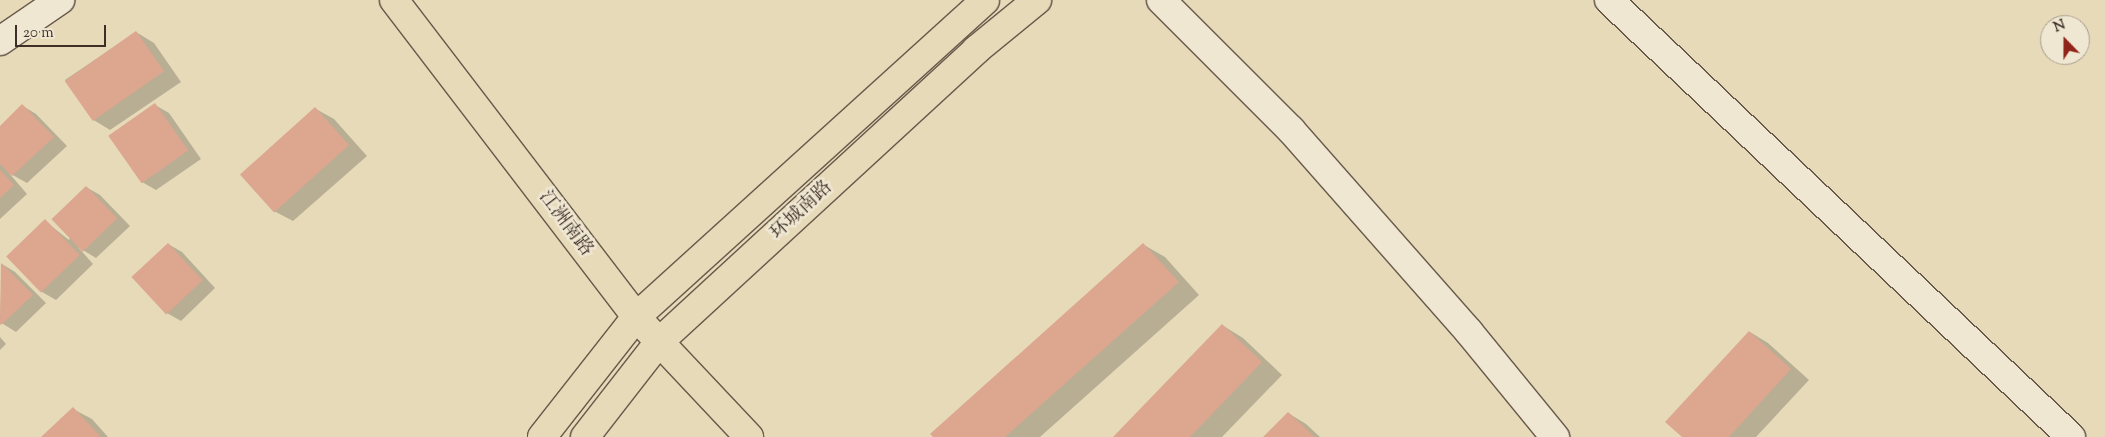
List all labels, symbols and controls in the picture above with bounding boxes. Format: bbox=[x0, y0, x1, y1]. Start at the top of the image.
scale bar bbox=[18, 15, 109, 47]
north arrow bbox=[2040, 15, 2090, 65]
text: N bbox=[2051, 16, 2069, 38]
text: 20 m bbox=[23, 23, 54, 44]
street label: 环城南路 bbox=[766, 177, 838, 245]
street label: 江洲南路 bbox=[533, 187, 597, 261]

